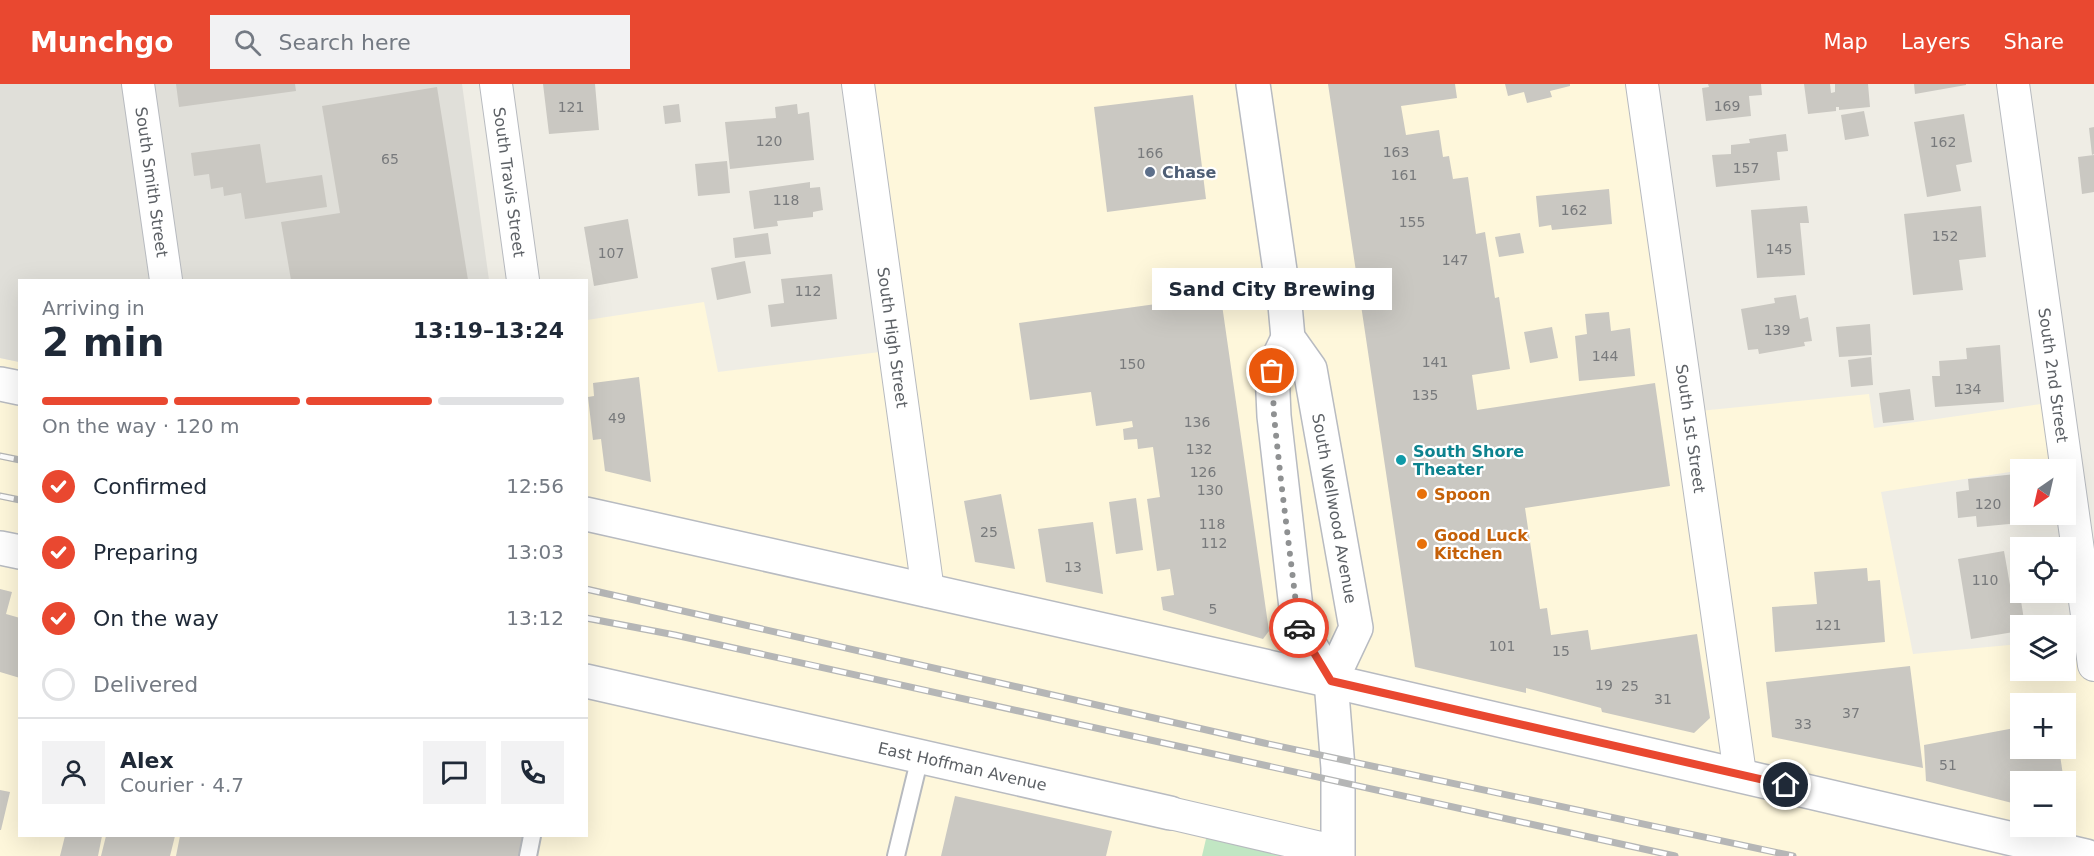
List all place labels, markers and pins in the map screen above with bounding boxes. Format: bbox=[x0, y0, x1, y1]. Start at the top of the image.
place label: Chase bbox=[1162, 163, 1216, 182]
marker: Chase bbox=[1143, 165, 1157, 179]
callout: Sand City Brewing bbox=[1152, 269, 1392, 311]
pin bbox=[1246, 345, 1297, 396]
place label: South Shore Theater bbox=[1413, 442, 1524, 479]
marker: South Shore Theater bbox=[1394, 453, 1408, 467]
place label: Spoon bbox=[1434, 485, 1490, 504]
marker: Spoon bbox=[1415, 487, 1429, 501]
place label: Good Luck Kitchen bbox=[1434, 526, 1528, 563]
marker: Good Luck Kitchen bbox=[1415, 537, 1429, 551]
pin bbox=[1760, 759, 1811, 810]

